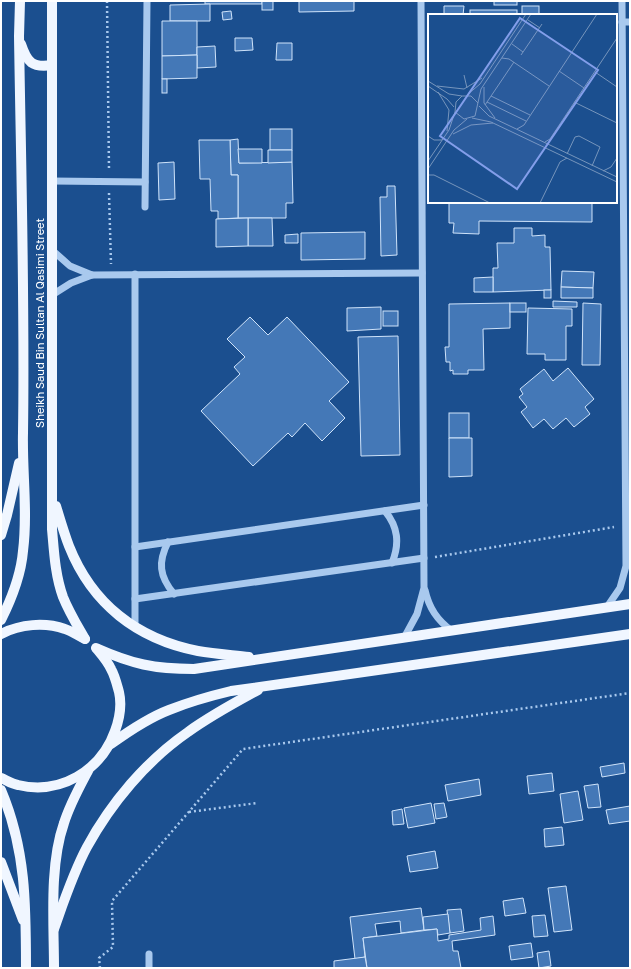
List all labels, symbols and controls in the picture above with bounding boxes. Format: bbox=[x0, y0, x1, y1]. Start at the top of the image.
inset map bbox=[428, 14, 617, 203]
street label: Sheikh Saud Bin Sultan Al Qasimi Street bbox=[33, 218, 46, 428]

